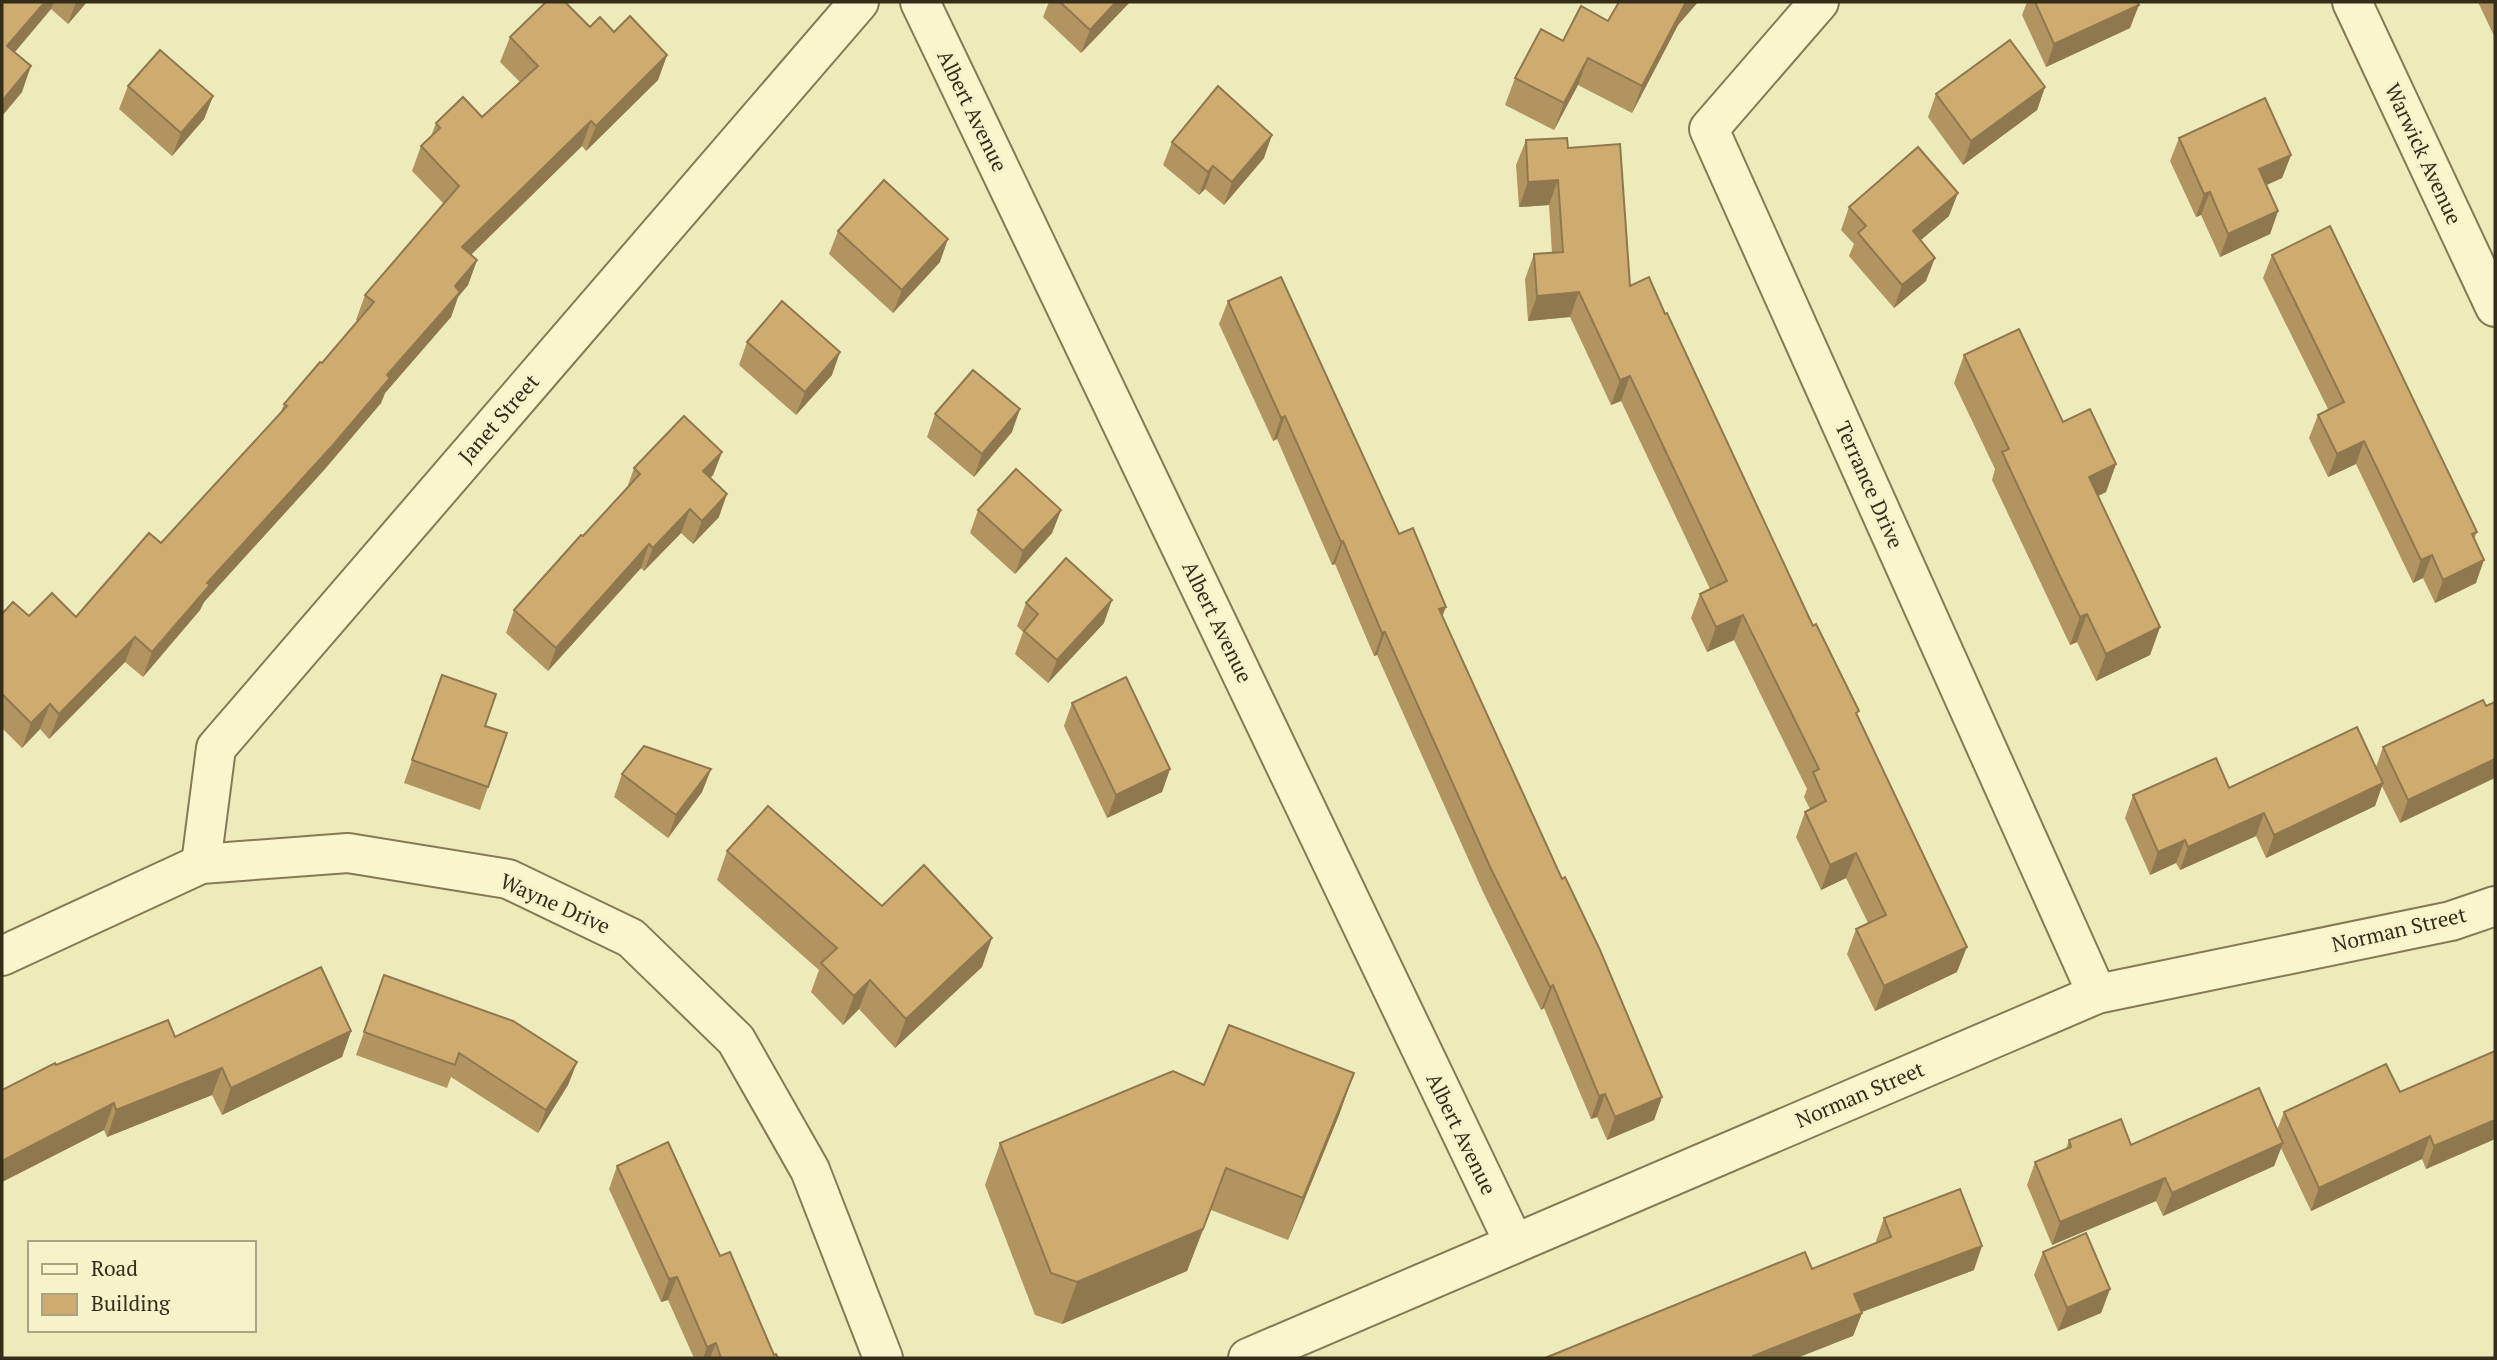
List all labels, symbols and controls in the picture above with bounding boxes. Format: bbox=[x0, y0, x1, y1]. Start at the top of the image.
street label: Albert Avenue bbox=[931, 45, 1014, 176]
street label: Warwick Avenue bbox=[2379, 78, 2469, 229]
street label: Janet Street bbox=[452, 368, 545, 469]
street label: Terrance Drive bbox=[1829, 416, 1910, 553]
street label: Albert Avenue bbox=[1176, 556, 1259, 687]
street label: Wayne Drive bbox=[496, 866, 615, 940]
street label: Norman Street bbox=[2329, 900, 2469, 958]
street label: Norman Street bbox=[1791, 1054, 1928, 1134]
street label: Albert Avenue bbox=[1420, 1068, 1503, 1199]
legend bbox=[28, 1241, 256, 1332]
text: Road bbox=[91, 1254, 138, 1282]
text: Building bbox=[91, 1289, 171, 1317]

